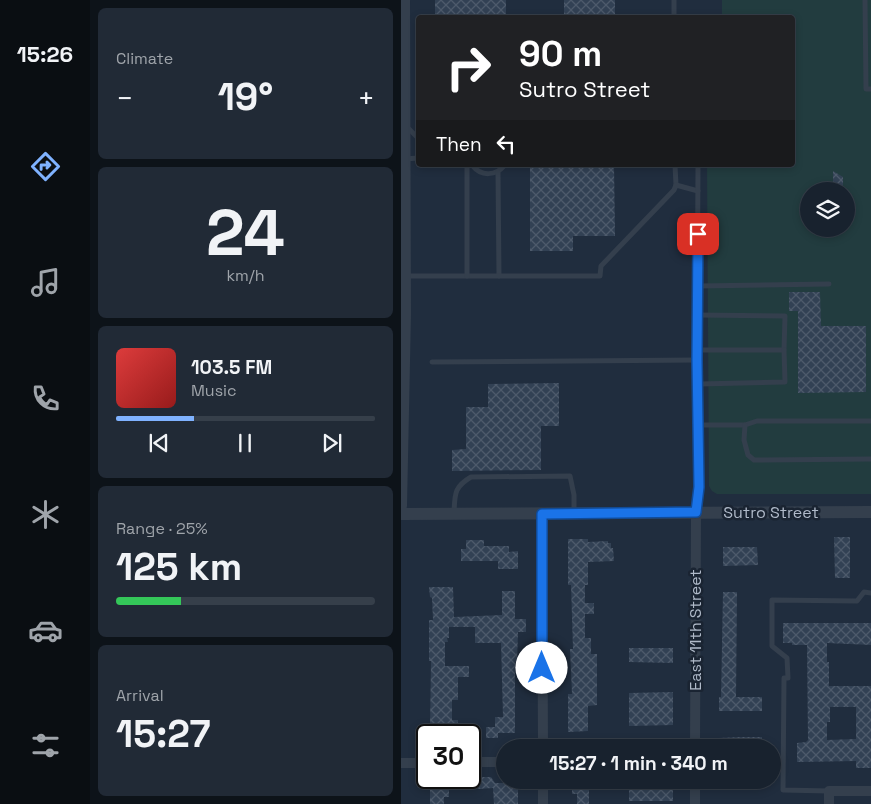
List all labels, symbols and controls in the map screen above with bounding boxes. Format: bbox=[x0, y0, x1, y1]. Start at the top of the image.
text: 90 m bbox=[519, 32, 602, 76]
icon: right bbox=[436, 35, 501, 100]
text: 15:26 bbox=[17, 40, 73, 68]
text: Climate bbox=[116, 48, 173, 69]
text: 19° bbox=[218, 73, 273, 121]
text: Sutro Street bbox=[519, 75, 650, 103]
text: − bbox=[116, 80, 133, 116]
text: + bbox=[358, 80, 375, 116]
icon: left bbox=[492, 130, 520, 158]
text: Then bbox=[436, 132, 482, 157]
icon: directions bbox=[28, 149, 63, 184]
map controls bbox=[800, 182, 855, 237]
button: layers bbox=[800, 182, 855, 237]
text: 24 bbox=[206, 191, 285, 274]
pin bbox=[677, 213, 719, 255]
icon: arrive bbox=[684, 220, 712, 248]
icon: music bbox=[28, 265, 63, 300]
text: km/h bbox=[226, 265, 265, 286]
text: 103.5 FM bbox=[191, 355, 272, 380]
text: Music bbox=[191, 380, 237, 401]
icon: phone bbox=[28, 381, 63, 416]
icon: previous bbox=[145, 429, 173, 457]
icon: pause bbox=[231, 429, 259, 457]
icon: next bbox=[318, 429, 346, 457]
icon: climate bbox=[28, 497, 63, 532]
street label: Sutro Street bbox=[723, 502, 819, 523]
text: Range · 25% bbox=[116, 518, 208, 539]
text: 125 km bbox=[116, 543, 242, 591]
street label: East 11th Street bbox=[685, 569, 706, 691]
icon: car bbox=[28, 613, 63, 648]
position arrow bbox=[515, 641, 567, 693]
text: Arrival bbox=[116, 685, 164, 706]
text: 15:27 bbox=[116, 710, 211, 758]
speed limit sign: 30 bbox=[416, 724, 481, 789]
icon: filters bbox=[28, 728, 63, 763]
text: 15:27 · 1 min · 340 m bbox=[549, 751, 728, 776]

